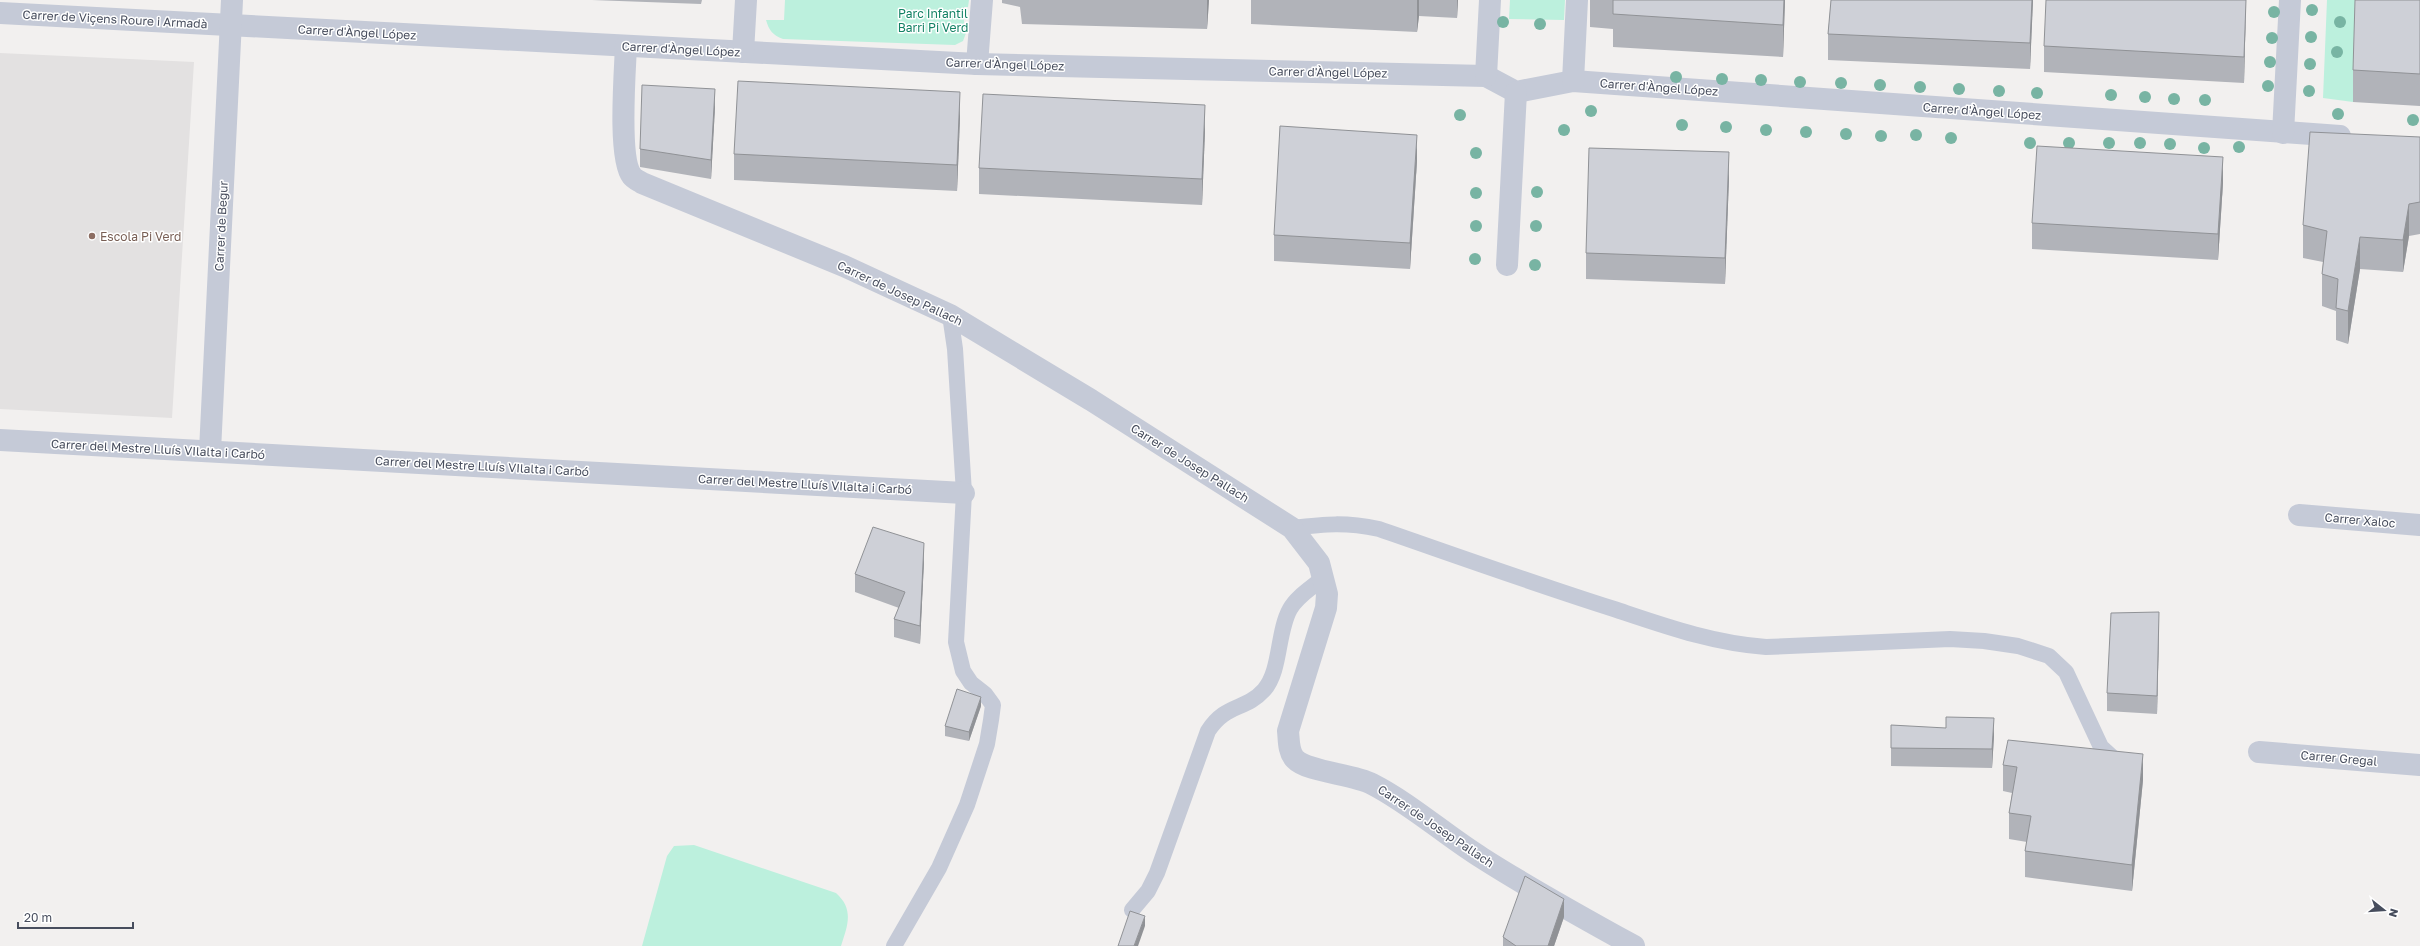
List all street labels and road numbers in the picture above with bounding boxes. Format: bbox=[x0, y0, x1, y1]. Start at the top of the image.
street label: Carrer de Viçens Roure i Armadà bbox=[22, 7, 208, 31]
street label: Carrer d'Àngel López bbox=[297, 21, 417, 43]
street label: Carrer d'Àngel López bbox=[621, 38, 741, 60]
street label: Carrer d'Àngel López bbox=[945, 54, 1065, 74]
street label: Carrer d'Àngel López bbox=[1268, 63, 1388, 81]
street label: Carrer d'Àngel López bbox=[1599, 75, 1719, 99]
street label: Carrer d'Àngel López bbox=[1922, 99, 2042, 123]
street label: Carrer de Begur bbox=[211, 180, 231, 272]
street label: Carrer de Josep Pallach bbox=[835, 257, 965, 329]
street label: Carrer de Josep Pallach bbox=[1128, 420, 1252, 506]
street label: Carrer del Mestre Lluís VIlalta i Carbó bbox=[51, 436, 265, 462]
street label: Carrer del Mestre Lluís VIlalta i Carbó bbox=[375, 453, 589, 479]
street label: Carrer del Mestre Lluís VIlalta i Carbó bbox=[698, 471, 912, 497]
street label: Carrer Xaloc bbox=[2324, 509, 2396, 531]
street label: Carrer Gregal bbox=[2300, 747, 2378, 769]
street label: Carrer de Josep Pallach bbox=[1375, 782, 1497, 870]

